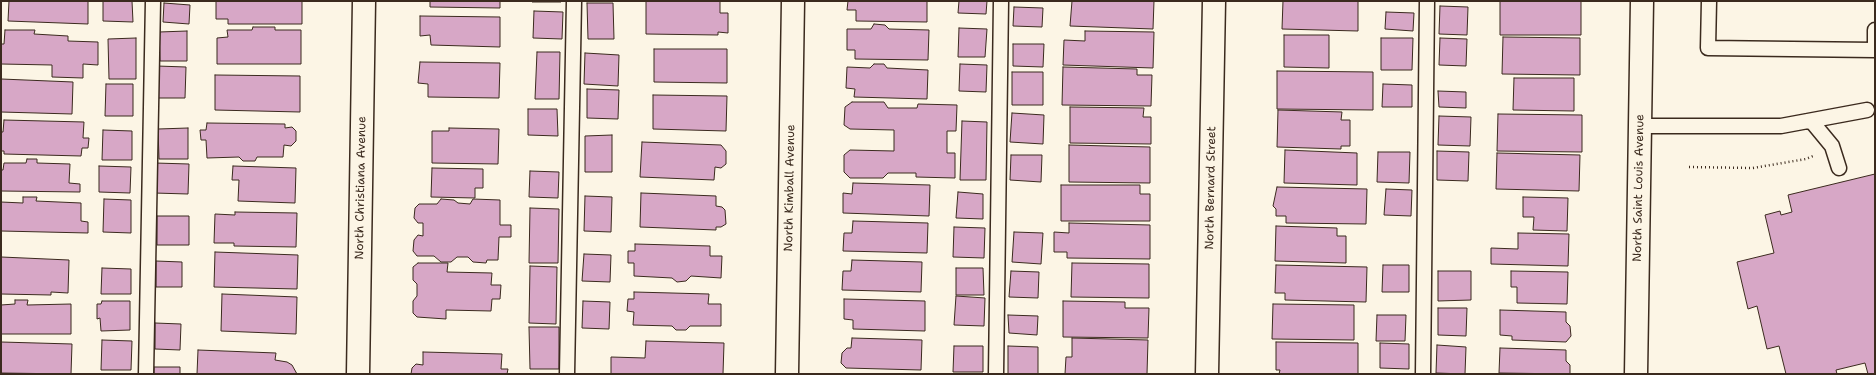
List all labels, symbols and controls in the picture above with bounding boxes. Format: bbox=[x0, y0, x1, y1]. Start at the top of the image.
street label: North Saint Louis Avenue bbox=[1631, 114, 1647, 262]
street label: North Christiana Avenue bbox=[353, 116, 369, 260]
street label: North Kimball Avenue bbox=[782, 124, 798, 252]
street label: North Bernard Street bbox=[1203, 126, 1219, 250]

